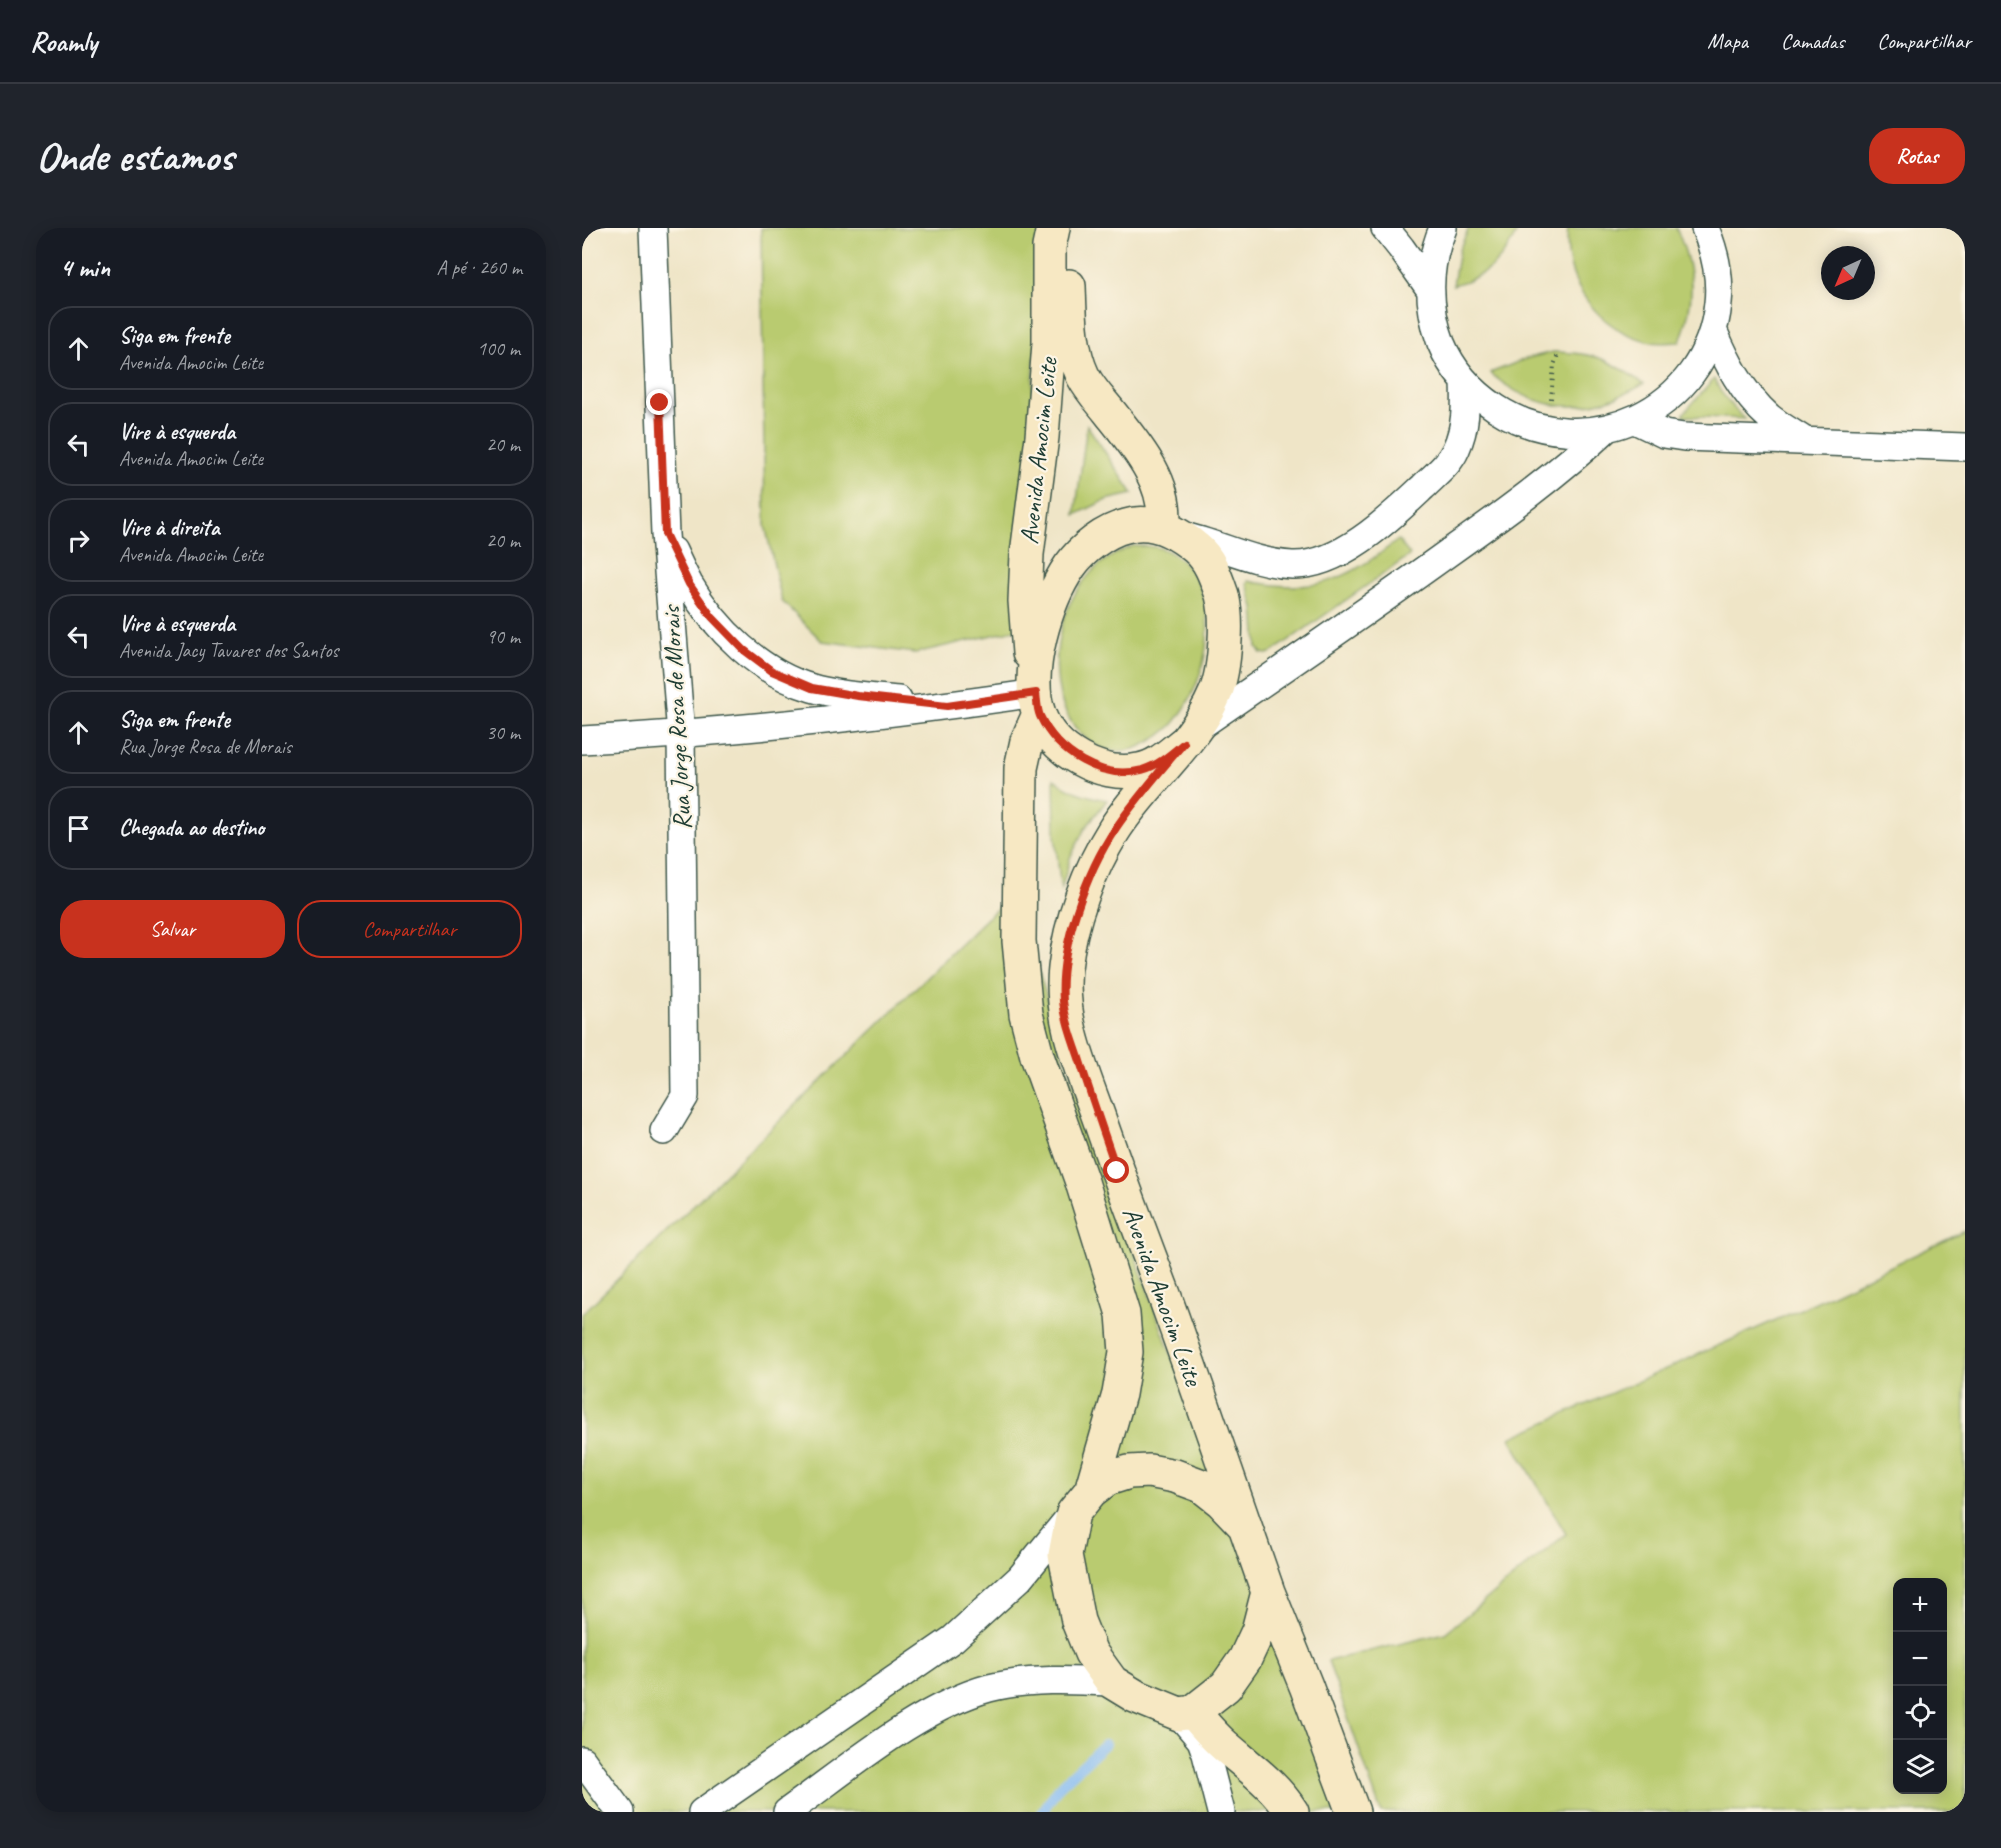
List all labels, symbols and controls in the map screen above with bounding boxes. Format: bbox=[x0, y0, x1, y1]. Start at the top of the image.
text: Roamly bbox=[30, 24, 97, 59]
text: Mapa bbox=[1707, 28, 1748, 54]
text: Camadas bbox=[1781, 28, 1844, 54]
text: Compartilhar bbox=[1877, 28, 1971, 54]
button: Rotas bbox=[1869, 128, 1965, 184]
text: Onde estamos bbox=[36, 130, 233, 183]
north arrow bbox=[1821, 246, 1875, 300]
text: 4 min bbox=[60, 251, 110, 284]
text: A pé · 260 m bbox=[437, 255, 522, 280]
text: Siga em frente bbox=[119, 322, 230, 350]
icon: ahead bbox=[62, 332, 95, 365]
text: 100 m bbox=[477, 336, 520, 361]
text: Avenida Amocim Leite bbox=[119, 350, 263, 375]
street label: Avenida Amocim Leite bbox=[1012, 355, 1065, 546]
route end bbox=[646, 389, 672, 415]
text: Vire à esquerda bbox=[119, 418, 235, 446]
icon: left bbox=[62, 428, 95, 461]
text: 20 m bbox=[486, 432, 520, 457]
text: Avenida Amocim Leite bbox=[119, 446, 263, 471]
text: Vire à direita bbox=[119, 514, 219, 542]
icon: right bbox=[62, 524, 95, 557]
text: 20 m bbox=[486, 528, 520, 553]
text: Avenida Amocim Leite bbox=[119, 542, 263, 567]
street label: Rua Jorge Rosa de Morais bbox=[654, 603, 699, 831]
text: Vire à esquerda bbox=[119, 610, 235, 638]
icon: left bbox=[62, 620, 95, 653]
text: 90 m bbox=[486, 624, 520, 649]
text: Avenida Jacy Tavares dos Santos bbox=[119, 638, 338, 663]
text: Siga em frente bbox=[119, 706, 230, 734]
icon: ahead bbox=[62, 716, 95, 749]
text: 30 m bbox=[486, 720, 520, 745]
text: Rua Jorge Rosa de Morais bbox=[119, 734, 292, 759]
icon: arrive bbox=[62, 812, 95, 845]
text: Chegada ao destino bbox=[119, 814, 264, 842]
button: Salvar bbox=[60, 900, 285, 958]
button: Compartilhar bbox=[297, 900, 522, 958]
route start bbox=[1103, 1157, 1129, 1183]
street label: Avenida Amocim Leite bbox=[1115, 1203, 1211, 1391]
map controls bbox=[1893, 1578, 1947, 1794]
button: + bbox=[1893, 1578, 1947, 1632]
button: − bbox=[1893, 1632, 1947, 1686]
button: locate bbox=[1893, 1686, 1947, 1740]
button: layers bbox=[1893, 1740, 1947, 1794]

